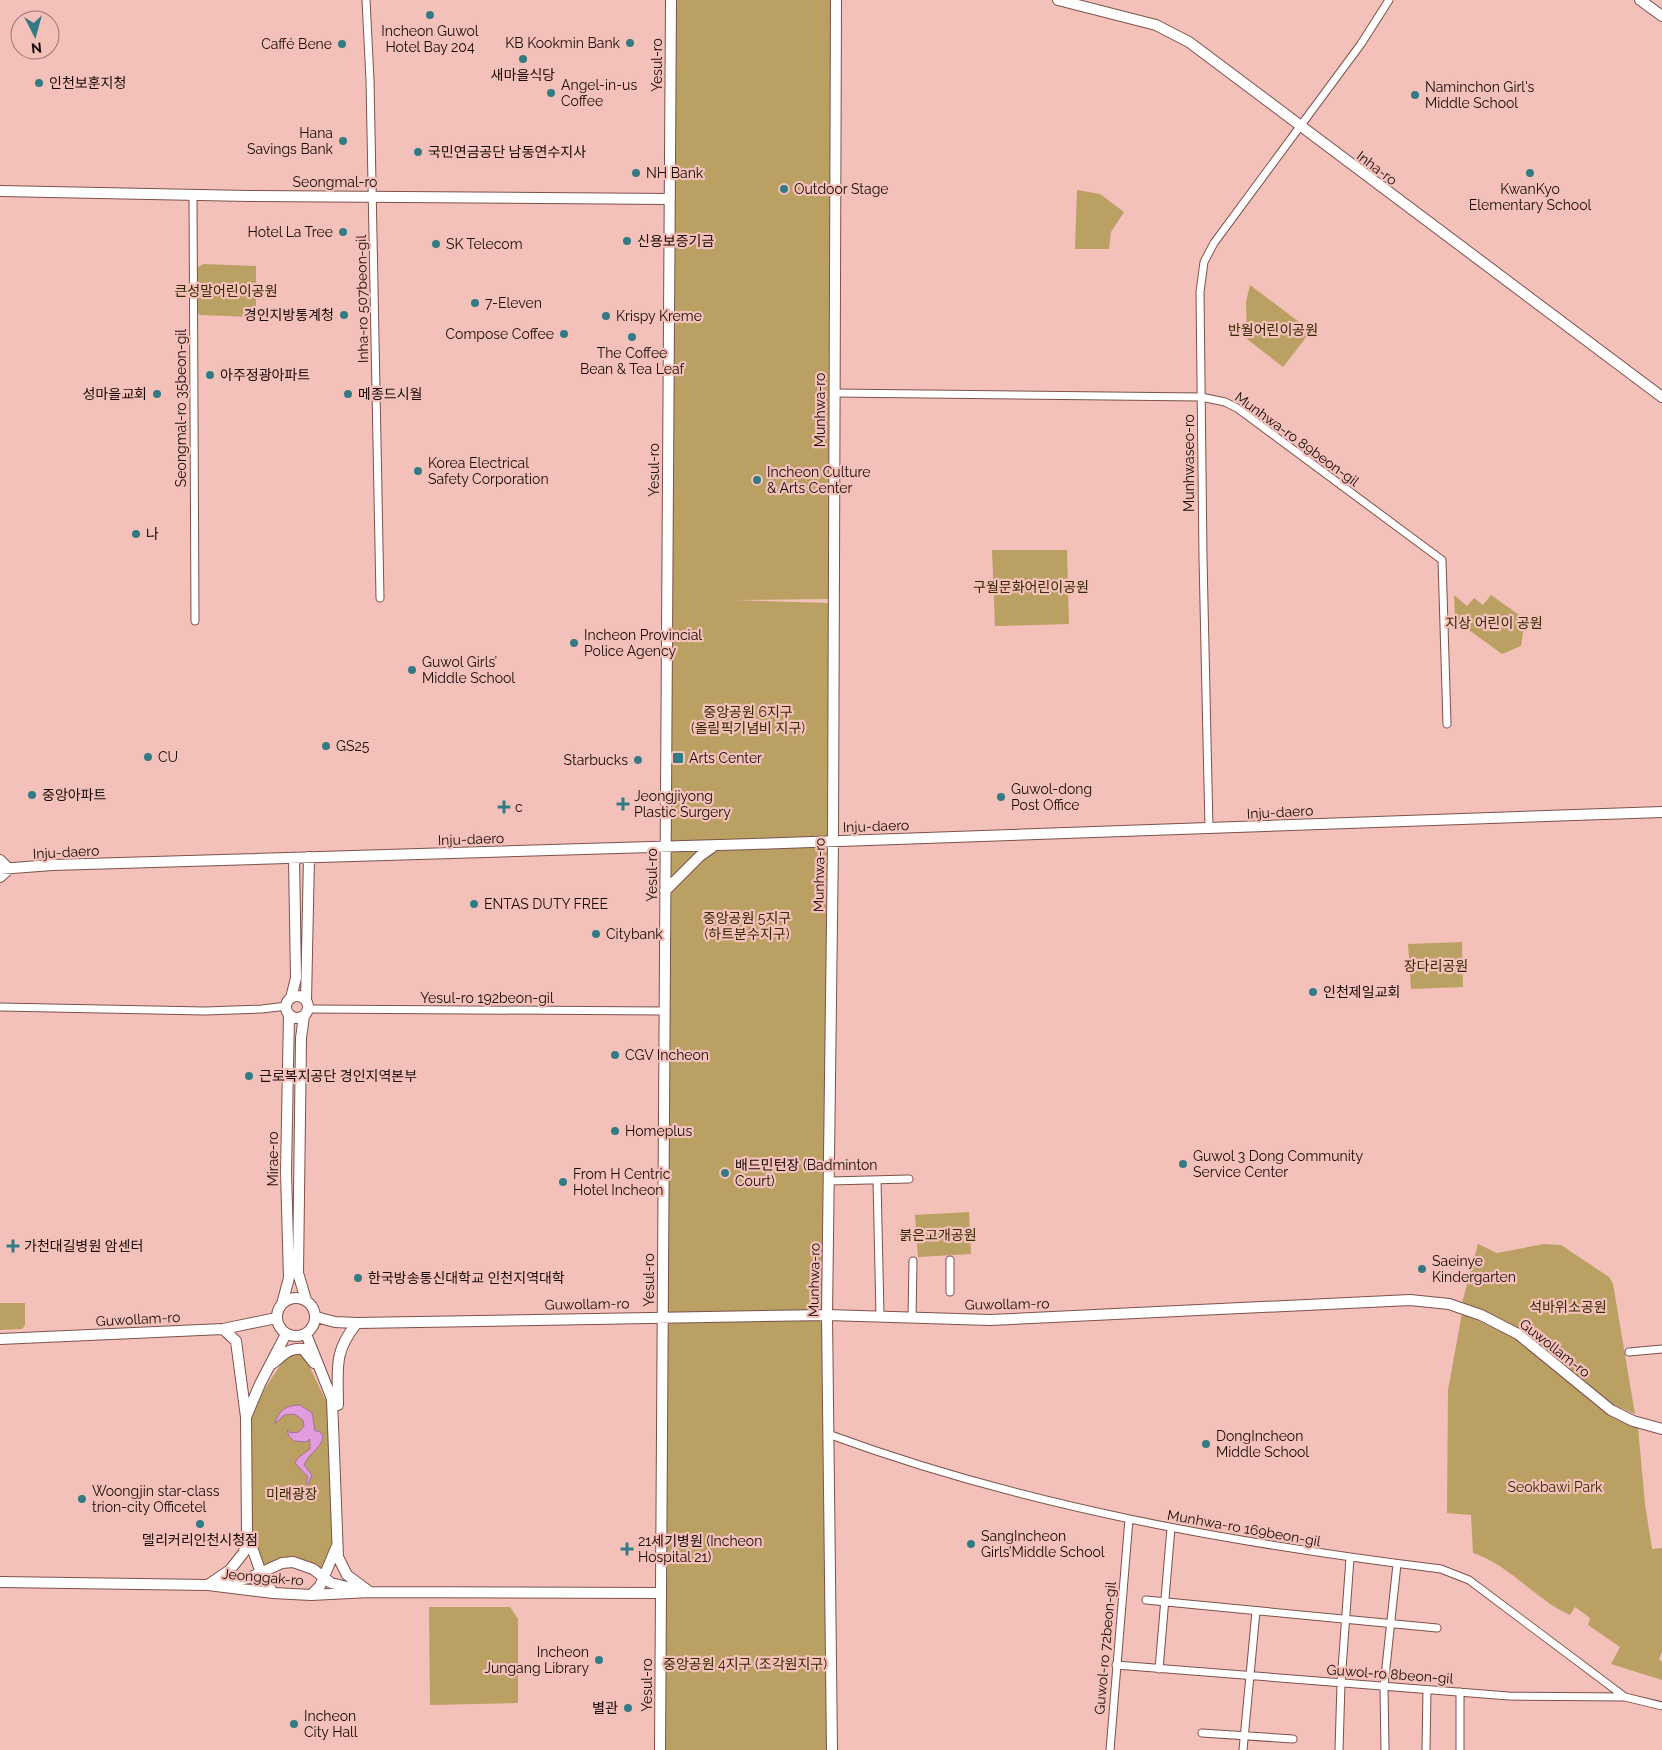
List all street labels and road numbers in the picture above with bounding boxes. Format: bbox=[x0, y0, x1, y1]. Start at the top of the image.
street label: Yesul-ro bbox=[649, 38, 665, 92]
street label: Inha-ro bbox=[1354, 148, 1400, 188]
street label: Seongmal-ro bbox=[293, 174, 377, 190]
street label: Inha-ro 507beon-gil bbox=[353, 235, 371, 363]
street label: Seongmal-ro 35beon-gil bbox=[173, 329, 189, 487]
street label: Munhwa-ro bbox=[812, 373, 828, 447]
street label: Munhwa-ro 89beon-gil bbox=[1232, 389, 1362, 489]
street label: Munhwaseo-ro bbox=[1181, 414, 1197, 512]
street label: Yesul-ro bbox=[646, 443, 662, 497]
street label: Inju-daero bbox=[1246, 802, 1314, 822]
street label: Inju-daero bbox=[842, 817, 910, 835]
street label: Inju-daero bbox=[437, 830, 505, 848]
street label: Munhwa-ro bbox=[810, 838, 828, 912]
street label: Inju-daero bbox=[32, 842, 100, 862]
street label: Yesul-ro bbox=[644, 848, 660, 902]
street label: Yesul-ro 192beon-gil bbox=[420, 990, 554, 1006]
street label: Mirae-ro bbox=[265, 1132, 281, 1187]
street label: Munhwa-ro bbox=[805, 1243, 823, 1317]
street label: Yesul-ro bbox=[641, 1253, 657, 1307]
street label: Guwollam-ro bbox=[544, 1295, 630, 1313]
street label: Guwollam-ro bbox=[964, 1295, 1050, 1313]
street label: Guwollam-ro bbox=[95, 1309, 181, 1329]
street label: Guwollam-ro bbox=[1517, 1316, 1593, 1380]
street label: Munhwa-ro 169beon-gil bbox=[1166, 1507, 1322, 1549]
street label: Jeonggak-ro bbox=[221, 1565, 305, 1589]
street label: Guwol-ro 72beon-gil bbox=[1091, 1581, 1119, 1715]
street label: Yesul-ro bbox=[639, 1658, 655, 1712]
street label: Guwol-ro 8beon-gil bbox=[1326, 1662, 1454, 1686]

